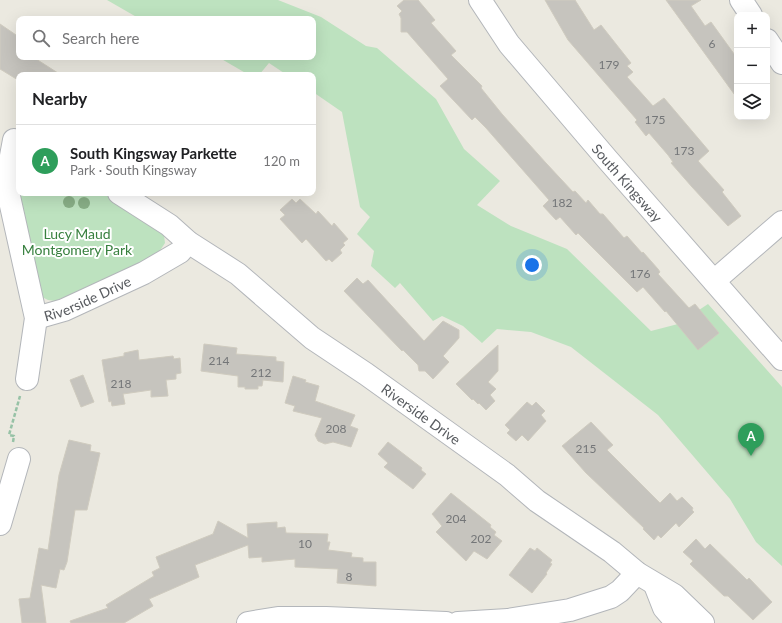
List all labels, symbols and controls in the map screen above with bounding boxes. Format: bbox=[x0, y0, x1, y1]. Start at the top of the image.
map controls bbox=[734, 12, 770, 120]
button: + bbox=[734, 12, 770, 48]
search box bbox=[16, 16, 316, 60]
icon: search bbox=[30, 27, 52, 49]
text: Search here bbox=[62, 29, 139, 47]
house number: 6 bbox=[709, 36, 716, 51]
button: − bbox=[734, 48, 770, 84]
house number: 179 bbox=[599, 57, 619, 72]
button: layers bbox=[734, 84, 770, 120]
text: Nearby bbox=[32, 88, 87, 109]
house number: 175 bbox=[645, 112, 665, 127]
street label: South Kingsway bbox=[589, 140, 667, 226]
house number: 173 bbox=[674, 143, 694, 158]
text: South Kingsway Parkette bbox=[70, 144, 237, 162]
text: A bbox=[40, 153, 50, 169]
text: 120 m bbox=[263, 153, 300, 169]
text: Park · South Kingsway bbox=[70, 162, 197, 178]
house number: 182 bbox=[552, 195, 572, 210]
park label: Lucy Maud Montgomery Park bbox=[22, 225, 133, 258]
your location bbox=[522, 255, 542, 275]
house number: 176 bbox=[630, 266, 650, 281]
street label: Riverside Drive bbox=[42, 272, 133, 324]
house number: 214 bbox=[209, 353, 229, 368]
house number: 212 bbox=[251, 365, 271, 380]
house number: 218 bbox=[111, 376, 131, 391]
street label: Riverside Drive bbox=[378, 380, 464, 448]
house number: 208 bbox=[326, 421, 346, 436]
pin: A bbox=[738, 423, 764, 456]
house number: 215 bbox=[576, 441, 596, 456]
house number: 204 bbox=[446, 511, 466, 526]
house number: 202 bbox=[471, 531, 491, 546]
house number: 10 bbox=[298, 536, 312, 551]
house number: 8 bbox=[346, 569, 353, 584]

